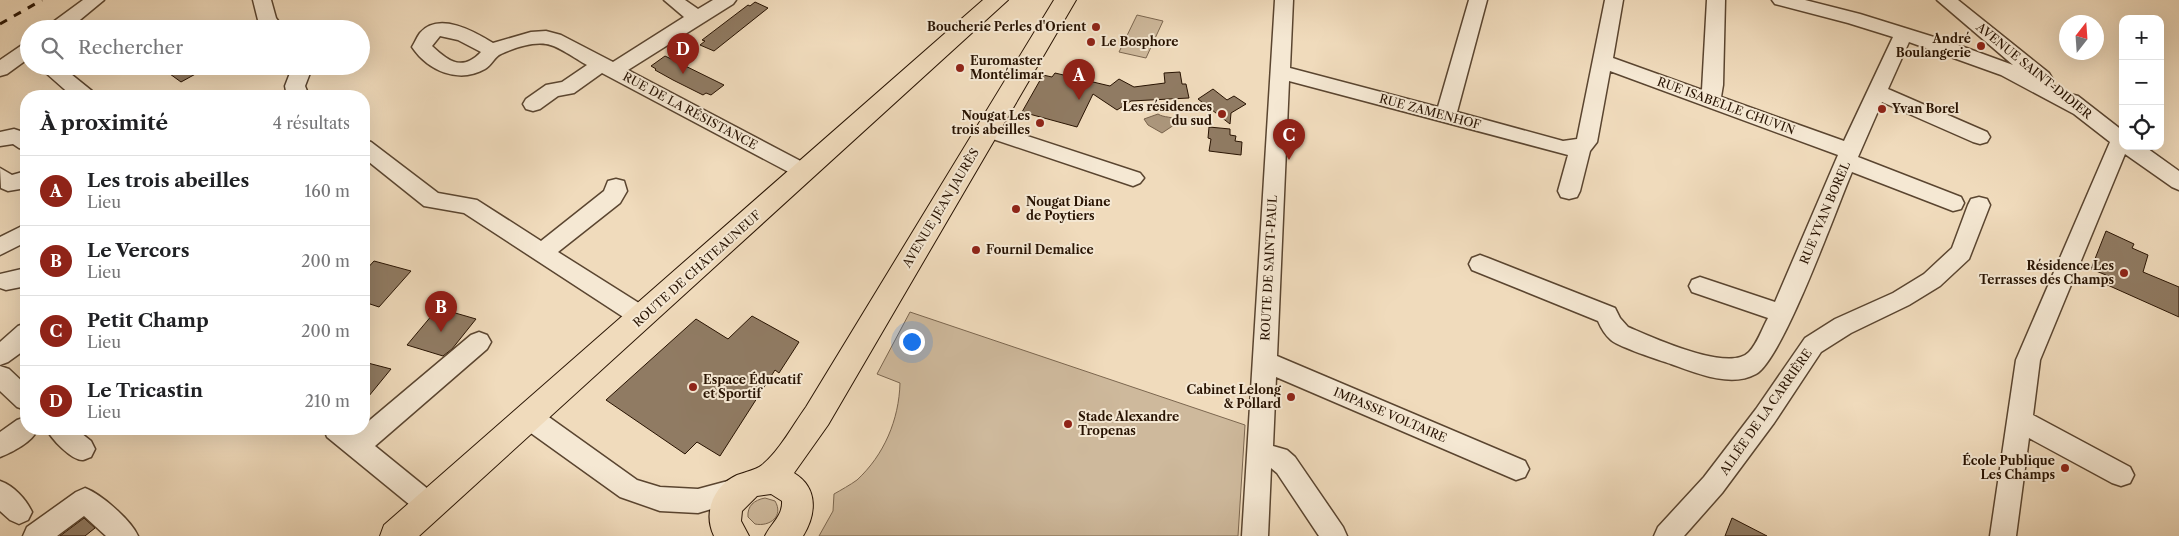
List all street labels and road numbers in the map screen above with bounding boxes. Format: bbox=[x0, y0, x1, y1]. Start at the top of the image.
street label: AVENUE SAINT-DIDIER bbox=[1973, 19, 2096, 123]
street label: RUE DE LA RÉSISTANCE bbox=[620, 68, 761, 152]
street label: RUE ISABELLE CHUVIN bbox=[1655, 74, 1797, 137]
street label: RUE ZAMENHOF bbox=[1378, 91, 1483, 132]
street label: AVENUE JEAN JAURÈS bbox=[898, 145, 982, 271]
street label: RUE YVAN BOREL bbox=[1796, 159, 1853, 266]
street label: ROUTE DE SAINT-PAUL bbox=[1257, 195, 1280, 341]
street label: ROUTE DE CHÂTEAUNEUF bbox=[629, 206, 764, 330]
street label: ALLÉE DE LA CARRIÈRE bbox=[1715, 345, 1815, 478]
street label: IMPASSE VOLTAIRE bbox=[1331, 384, 1449, 445]

